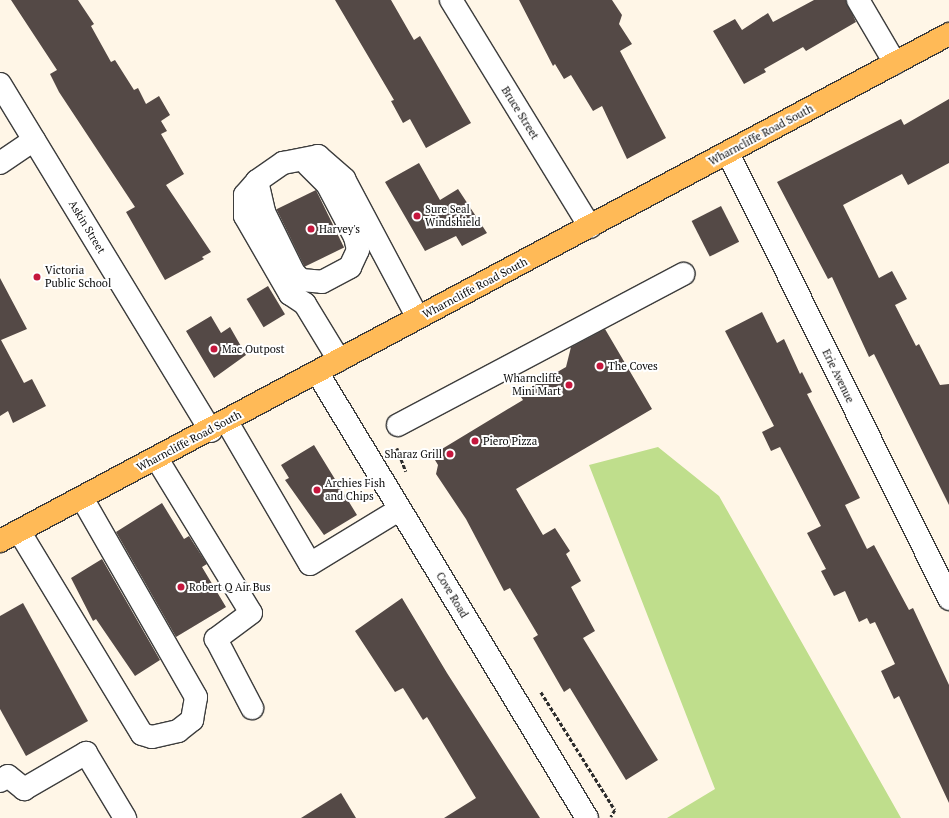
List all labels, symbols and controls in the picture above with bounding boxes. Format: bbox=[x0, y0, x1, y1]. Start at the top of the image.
street label: Bruce Street bbox=[499, 84, 541, 142]
street label: Wharncliffe Road South bbox=[707, 102, 815, 168]
street label: Askin Street bbox=[66, 198, 108, 256]
place label: Sure Seal Windshield bbox=[425, 203, 481, 229]
marker: Sure Seal Windshield bbox=[412, 211, 422, 221]
place label: Harvey's bbox=[319, 222, 360, 236]
marker: Harvey's bbox=[306, 224, 316, 234]
street label: Wharncliffe Road South bbox=[421, 255, 529, 321]
place label: Victoria Public School bbox=[45, 264, 111, 290]
marker: Victoria Public School bbox=[32, 272, 42, 282]
place label: Mac Outpost bbox=[222, 342, 285, 356]
marker: Mac Outpost bbox=[209, 344, 219, 354]
street label: Erie Avenue bbox=[819, 347, 857, 405]
place label: The Coves bbox=[608, 359, 658, 373]
marker: The Coves bbox=[595, 361, 605, 371]
place label: Wharncliffe Mini Mart bbox=[503, 372, 561, 398]
marker: Wharncliffe Mini Mart bbox=[564, 380, 574, 390]
street label: Wharncliffe Road South bbox=[135, 408, 243, 474]
place label: Piero Pizza bbox=[483, 434, 537, 448]
marker: Piero Pizza bbox=[470, 436, 480, 446]
place label: Sharaz Grill bbox=[385, 447, 442, 461]
marker: Sharaz Grill bbox=[445, 449, 455, 459]
place label: Archies Fish and Chips bbox=[325, 477, 385, 503]
marker: Archies Fish and Chips bbox=[312, 485, 322, 495]
street label: Cove Road bbox=[433, 570, 471, 620]
place label: Robert Q Air Bus bbox=[189, 580, 271, 594]
marker: Robert Q Air Bus bbox=[176, 582, 186, 592]

